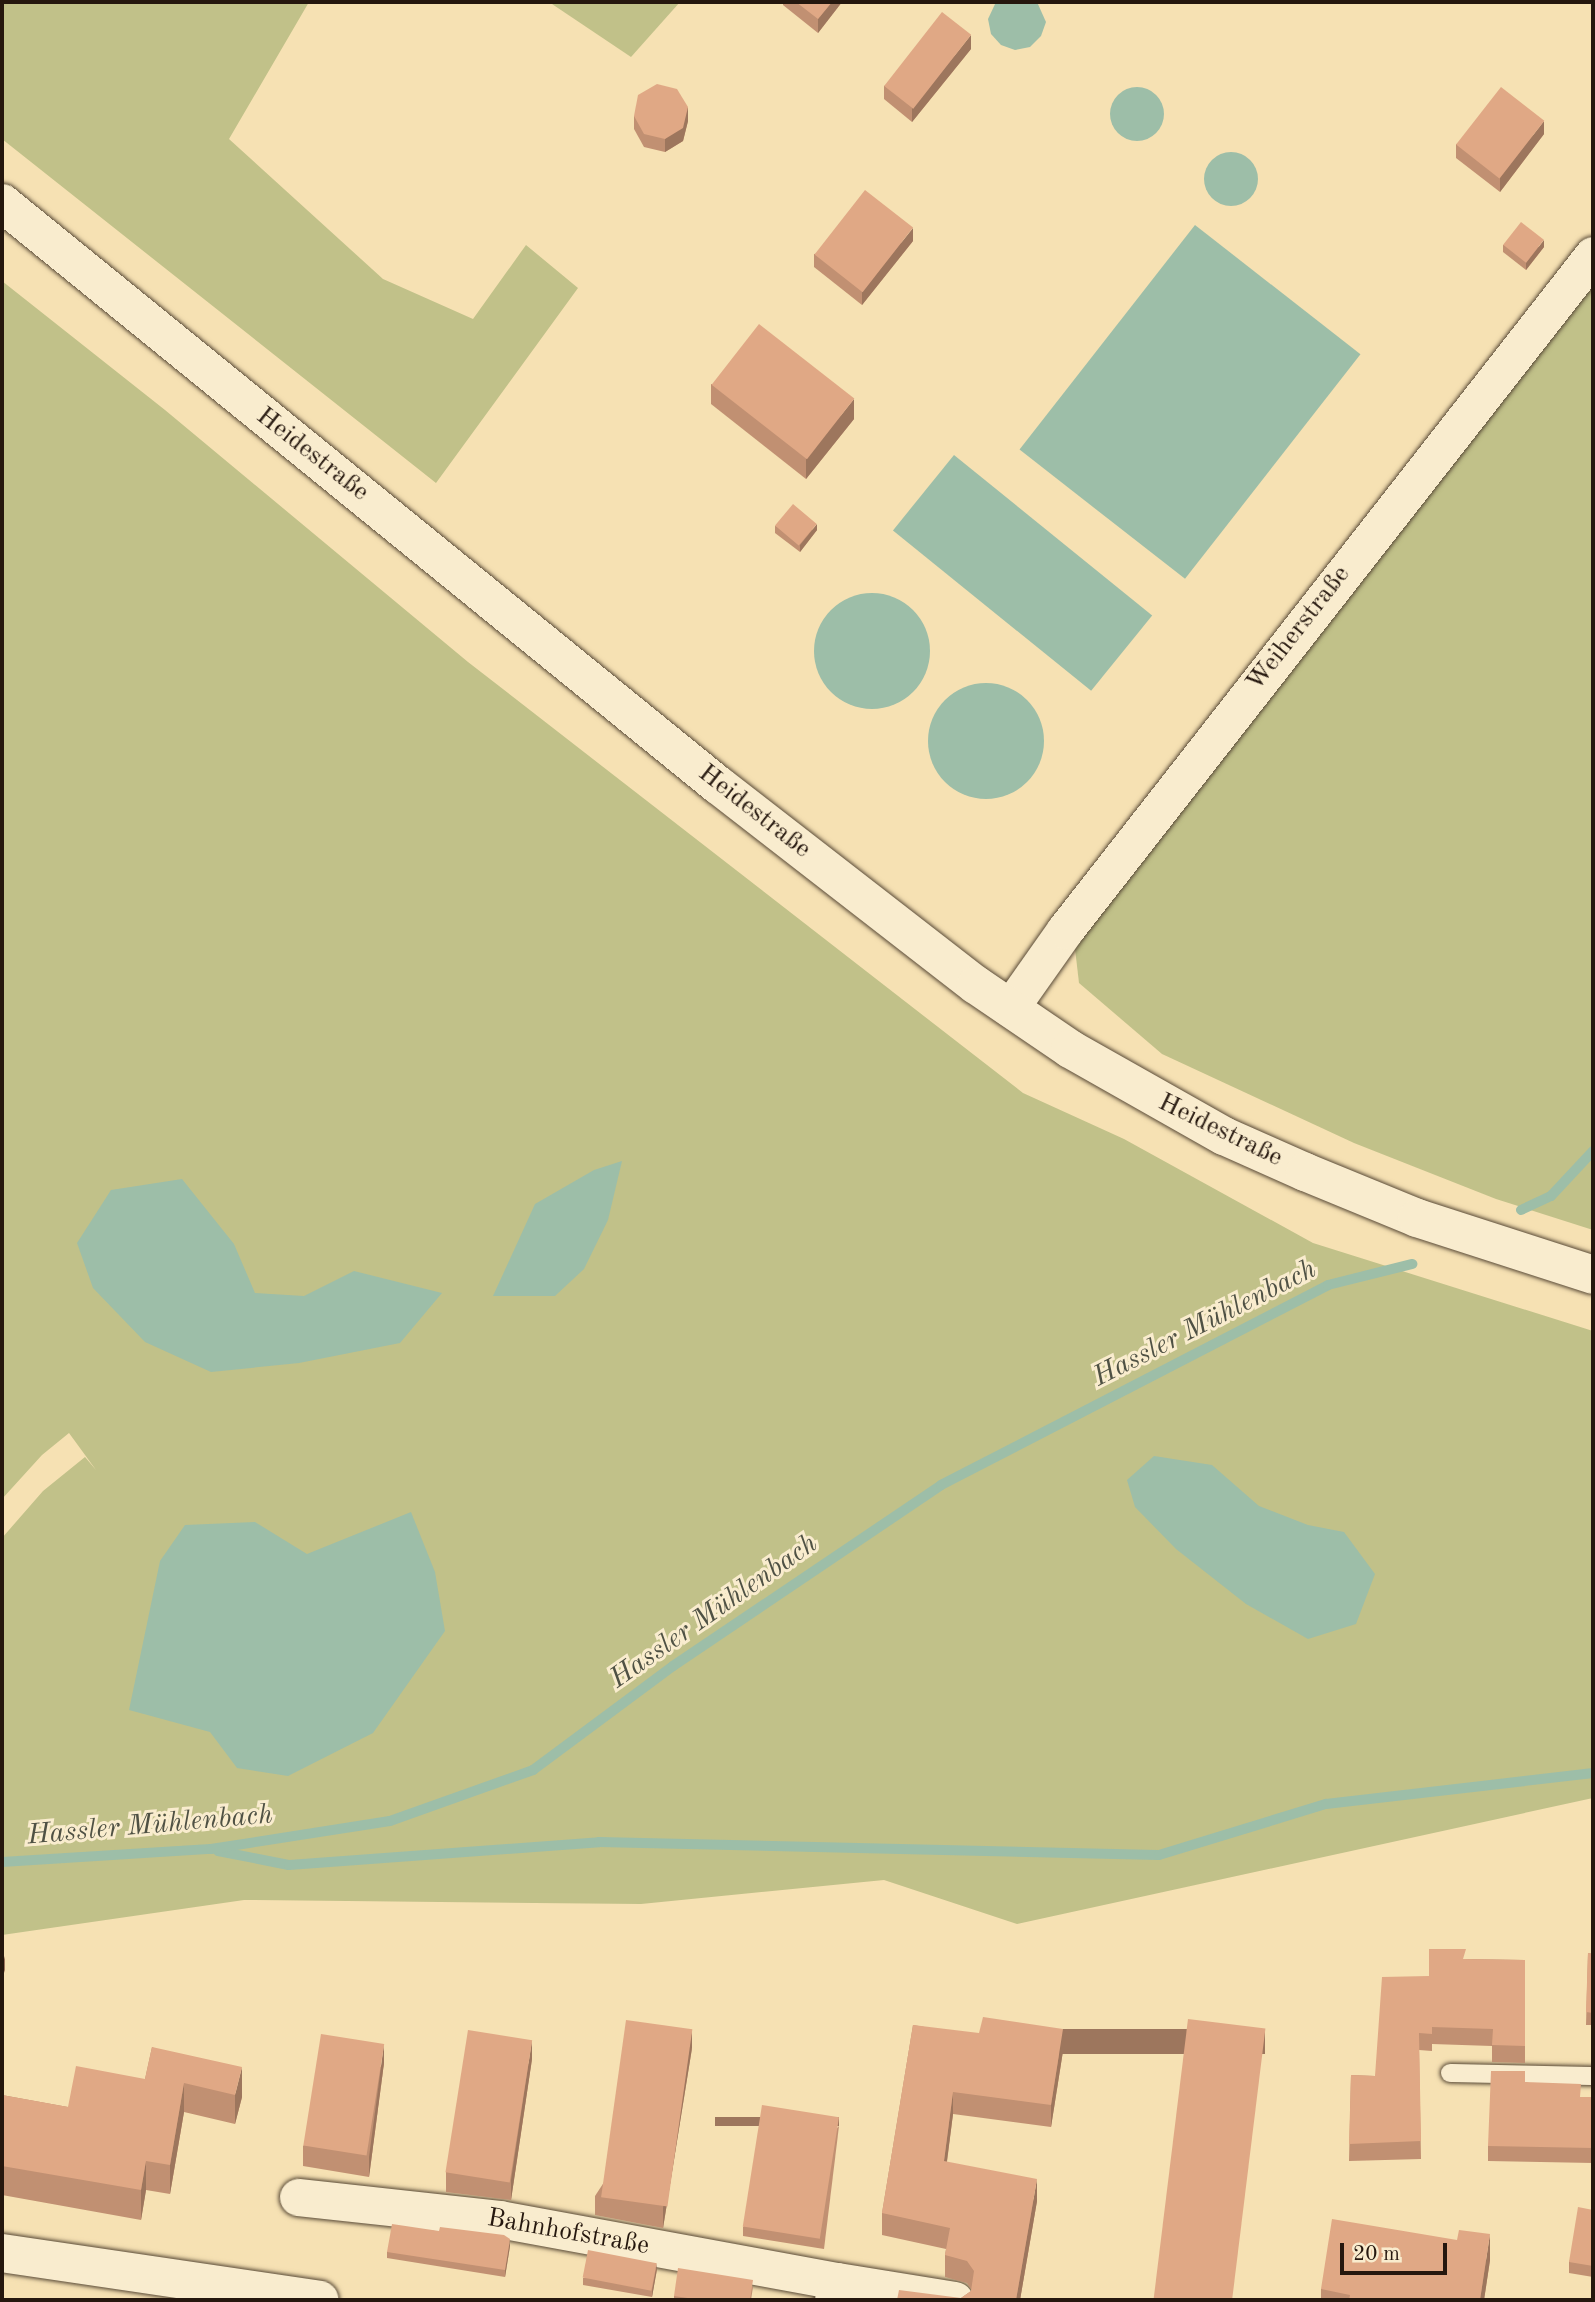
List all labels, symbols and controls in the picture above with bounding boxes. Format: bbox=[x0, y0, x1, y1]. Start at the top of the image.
street label: Heidestraße bbox=[249, 401, 375, 509]
street label: Weiherstraße bbox=[1240, 560, 1358, 698]
street label: Heidestraße bbox=[691, 758, 817, 866]
street label: Heidestraße bbox=[1153, 1087, 1287, 1175]
water label: Hassler Mühlenbach bbox=[1088, 1253, 1322, 1395]
water label: Hassler Mühlenbach bbox=[604, 1528, 824, 1696]
water label: Hassler Mühlenbach bbox=[26, 1799, 274, 1853]
street label: Bahnhofstraße bbox=[484, 2203, 652, 2263]
scale bar bbox=[1343, 2228, 1450, 2272]
text: 20 m bbox=[1353, 2244, 1400, 2265]

